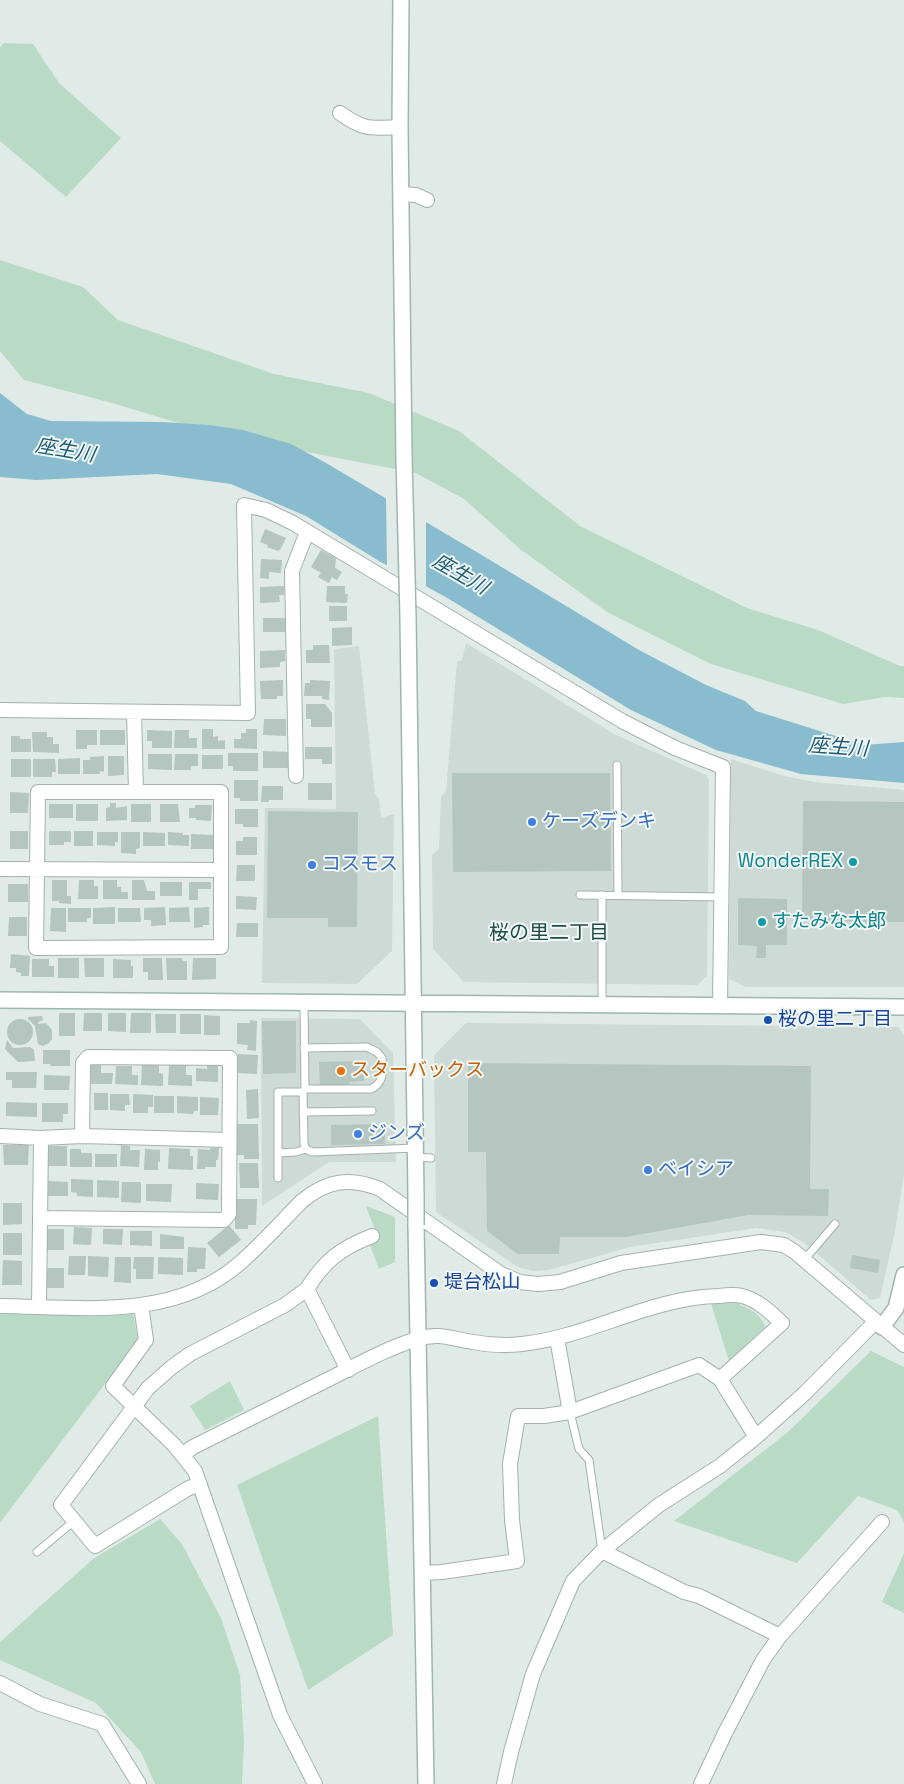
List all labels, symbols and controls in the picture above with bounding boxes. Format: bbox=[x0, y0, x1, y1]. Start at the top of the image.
water label: 座生川 bbox=[33, 434, 97, 468]
water label: 座生川 bbox=[428, 550, 492, 600]
water label: 座生川 bbox=[807, 734, 869, 762]
place label: ケーズデンキ bbox=[542, 811, 656, 833]
marker: ケーズデンキ bbox=[526, 816, 538, 828]
place label: WonderREX bbox=[738, 851, 843, 873]
place label: コスモス bbox=[322, 854, 398, 876]
marker: WonderREX bbox=[847, 856, 859, 868]
marker: コスモス bbox=[306, 859, 318, 871]
place label: すたみな太郎 bbox=[772, 911, 886, 933]
marker: すたみな太郎 bbox=[756, 916, 768, 928]
district label: 桜の里二丁目 bbox=[489, 922, 609, 946]
place label: 桜の里二丁目 bbox=[778, 1009, 892, 1031]
marker: 桜の里二丁目 bbox=[762, 1014, 774, 1026]
place label: スターバックス bbox=[351, 1060, 484, 1082]
marker: スターバックス bbox=[335, 1065, 347, 1077]
place label: ジンズ bbox=[368, 1123, 425, 1145]
marker: ジンズ bbox=[352, 1128, 364, 1140]
place label: ベイシア bbox=[658, 1159, 734, 1181]
marker: ベイシア bbox=[642, 1164, 654, 1176]
place label: 堤台松山 bbox=[444, 1272, 520, 1294]
marker: 堤台松山 bbox=[428, 1277, 440, 1289]

